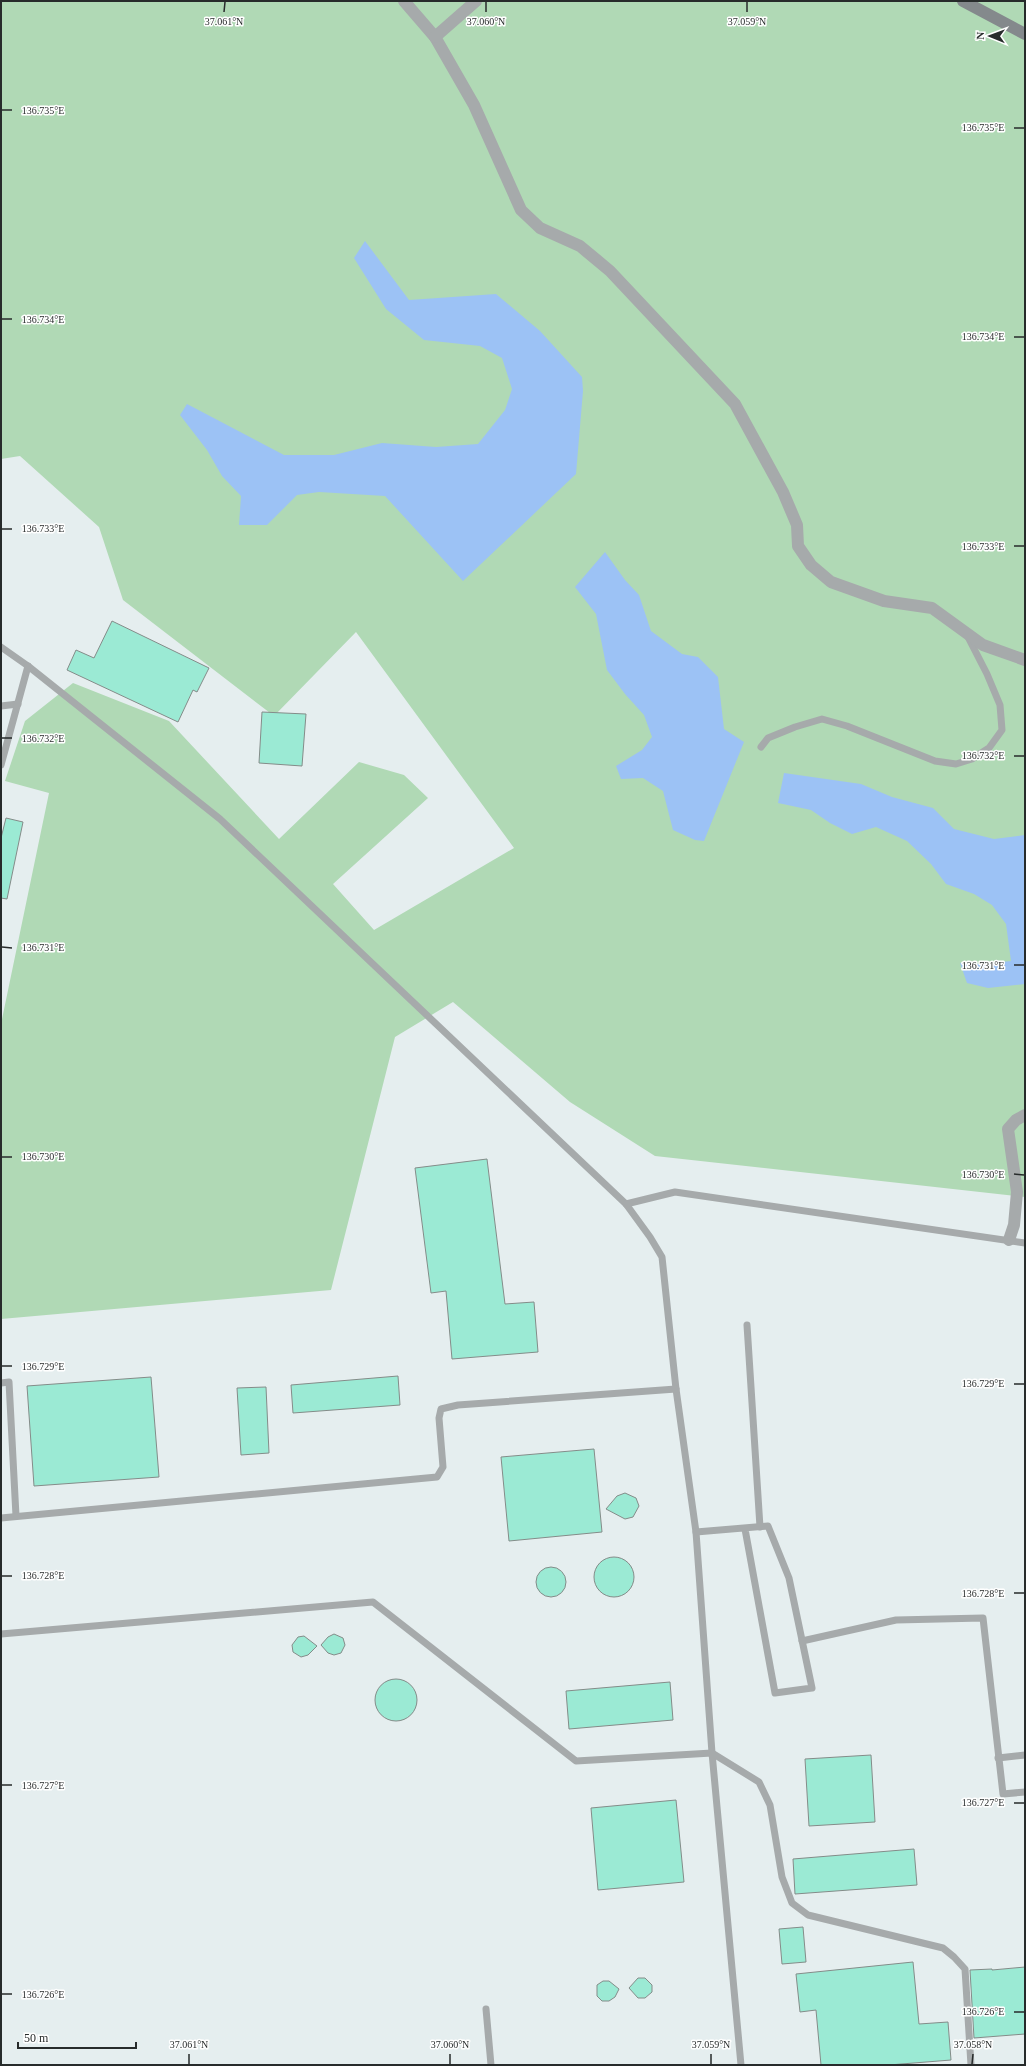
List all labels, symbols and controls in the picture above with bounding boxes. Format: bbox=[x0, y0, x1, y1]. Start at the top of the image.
text: 37.061°N bbox=[205, 16, 243, 27]
text: 37.060°N bbox=[467, 16, 505, 27]
text: 37.059°N bbox=[728, 16, 766, 27]
north arrow bbox=[970, 16, 1010, 56]
text: N bbox=[974, 32, 986, 40]
text: 136.735°E bbox=[22, 105, 64, 116]
text: 136.735°E bbox=[962, 122, 1004, 133]
text: 136.734°E bbox=[22, 314, 64, 325]
text: 136.734°E bbox=[962, 331, 1004, 342]
text: 136.733°E bbox=[22, 523, 64, 534]
text: 136.733°E bbox=[962, 541, 1004, 552]
text: 136.732°E bbox=[22, 733, 64, 744]
text: 136.732°E bbox=[962, 750, 1004, 761]
text: 136.731°E bbox=[22, 942, 64, 953]
text: 136.731°E bbox=[962, 960, 1004, 971]
text: 136.730°E bbox=[22, 1151, 64, 1162]
text: 136.730°E bbox=[962, 1169, 1004, 1180]
text: 136.729°E bbox=[22, 1361, 64, 1372]
text: 136.729°E bbox=[962, 1378, 1004, 1389]
text: 136.728°E bbox=[22, 1570, 64, 1581]
text: 136.728°E bbox=[962, 1588, 1004, 1599]
text: 136.727°E bbox=[22, 1780, 64, 1791]
text: 136.727°E bbox=[962, 1797, 1004, 1808]
text: 136.726°E bbox=[22, 1989, 64, 2000]
text: 136.726°E bbox=[962, 2006, 1004, 2017]
scale bar bbox=[18, 2024, 136, 2050]
text: 50 m bbox=[24, 2031, 49, 2045]
text: 37.061°N bbox=[170, 2039, 208, 2050]
text: 37.060°N bbox=[431, 2039, 469, 2050]
text: 37.059°N bbox=[692, 2039, 730, 2050]
text: 37.058°N bbox=[954, 2039, 992, 2050]

